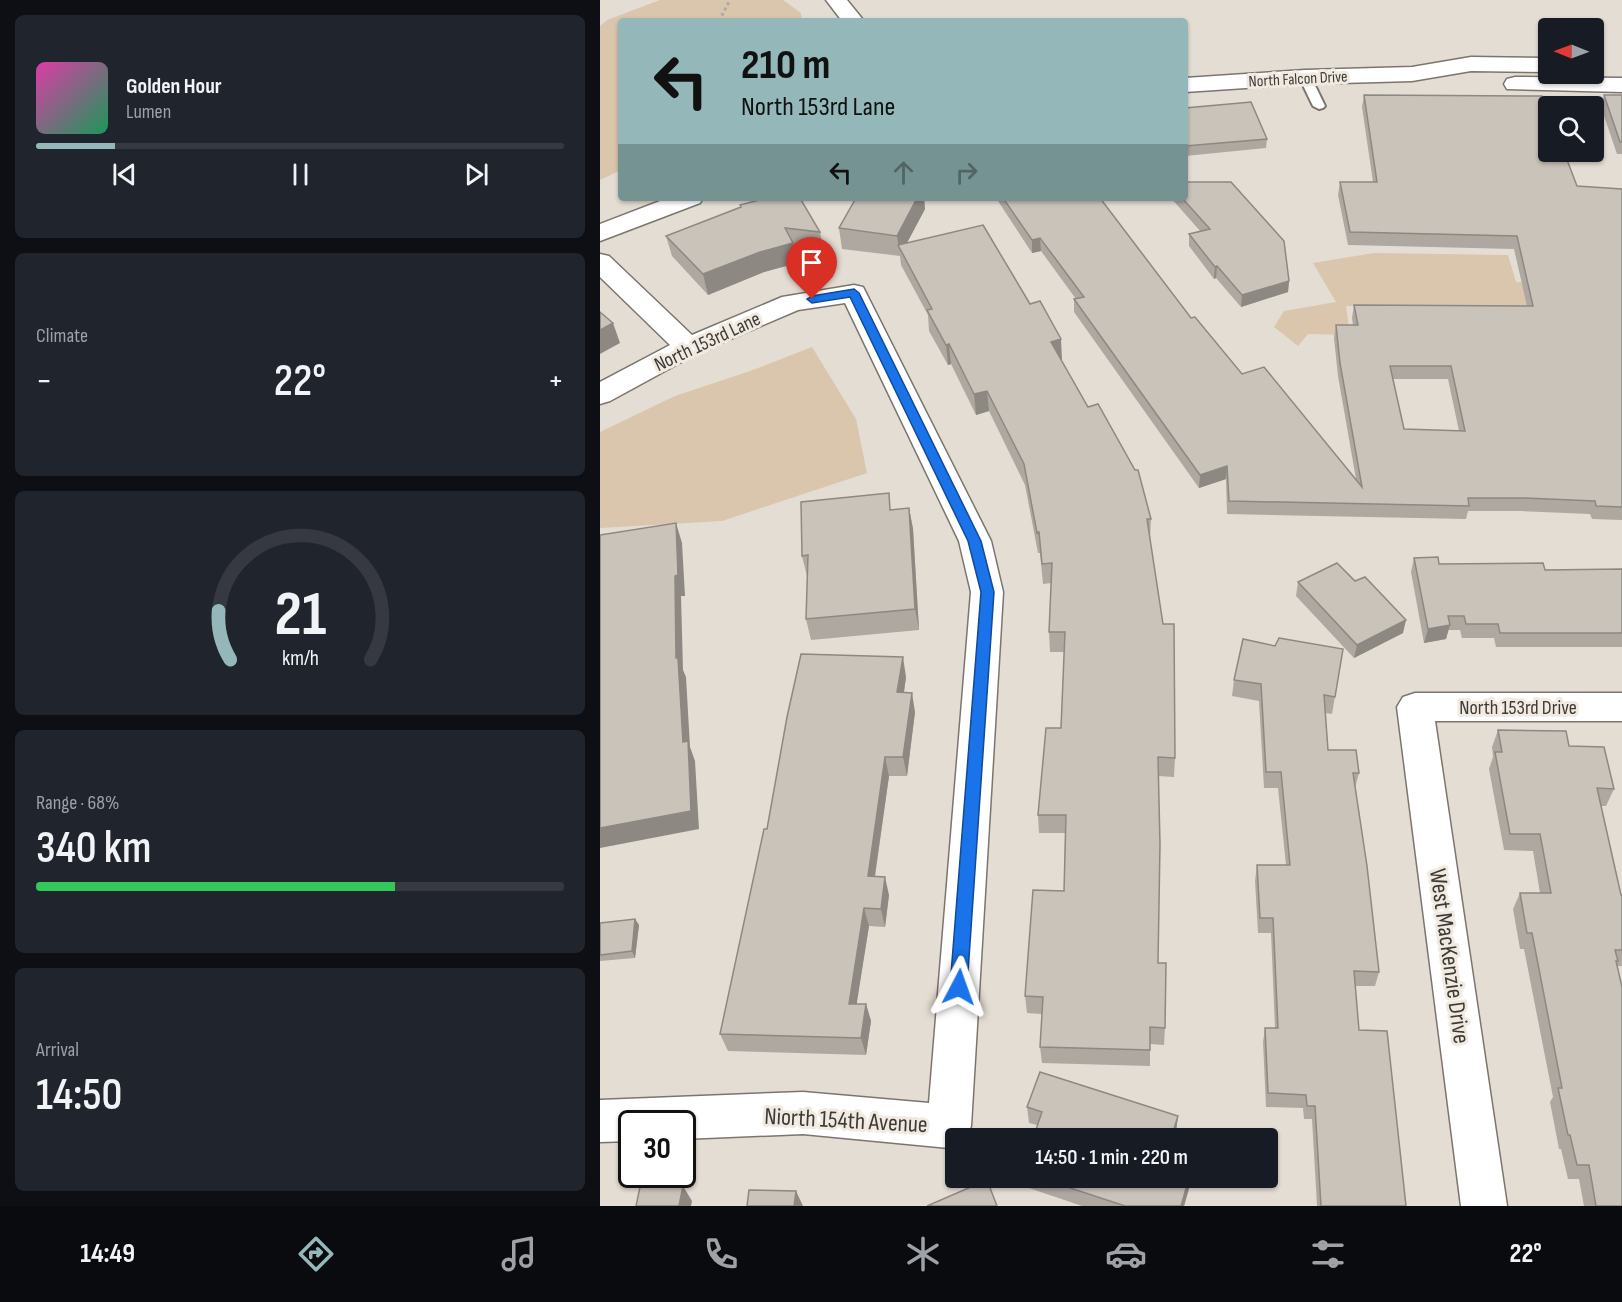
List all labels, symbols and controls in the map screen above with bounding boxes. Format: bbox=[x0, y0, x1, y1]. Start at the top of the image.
north arrow bbox=[1538, 18, 1604, 84]
map controls bbox=[1538, 18, 1604, 162]
text: 210 m bbox=[741, 40, 830, 91]
icon: left bbox=[642, 42, 720, 120]
street label: North Falcon Drive bbox=[1248, 67, 1348, 92]
text: Golden Hour bbox=[126, 73, 222, 100]
text: North 153rd Lane bbox=[741, 91, 895, 123]
button: search bbox=[1538, 96, 1604, 162]
text: Lumen bbox=[126, 100, 171, 124]
icon: left bbox=[824, 156, 857, 189]
icon: ahead bbox=[887, 156, 920, 189]
icon: right bbox=[950, 156, 983, 189]
icon: previous bbox=[108, 158, 141, 191]
icon: pause bbox=[284, 158, 317, 191]
icon: next bbox=[460, 158, 493, 191]
pin bbox=[786, 237, 837, 299]
icon: arrive bbox=[795, 246, 828, 279]
street label: North 153rd Lane bbox=[651, 307, 764, 377]
text: Climate bbox=[36, 324, 88, 348]
text: 22° bbox=[274, 354, 326, 409]
text: − bbox=[36, 361, 52, 401]
text: + bbox=[548, 361, 564, 401]
text: 21 bbox=[274, 578, 326, 653]
text: km/h bbox=[281, 646, 319, 671]
street label: North 153rd Drive bbox=[1459, 696, 1577, 720]
text: Range · 68% bbox=[36, 791, 120, 815]
text: 340 km bbox=[36, 821, 151, 876]
street label: West MacKenzie Drive bbox=[1423, 867, 1476, 1045]
position arrow bbox=[927, 955, 991, 1019]
text: Arrival bbox=[36, 1038, 79, 1062]
text: 14:50 bbox=[36, 1068, 122, 1123]
street label: Niorth 154th Avenue bbox=[764, 1102, 928, 1139]
speed limit sign: 30 bbox=[618, 1110, 696, 1188]
text: 14:50 · 1 min · 220 m bbox=[1035, 1144, 1188, 1171]
icon: directions bbox=[295, 1233, 337, 1275]
icon: music bbox=[498, 1233, 540, 1275]
icon: phone bbox=[700, 1233, 742, 1275]
icon: climate bbox=[902, 1233, 944, 1275]
icon: car bbox=[1105, 1233, 1147, 1275]
icon: filters bbox=[1307, 1233, 1349, 1275]
text: 14:49 bbox=[80, 1238, 135, 1270]
text: 22° bbox=[1510, 1238, 1542, 1270]

